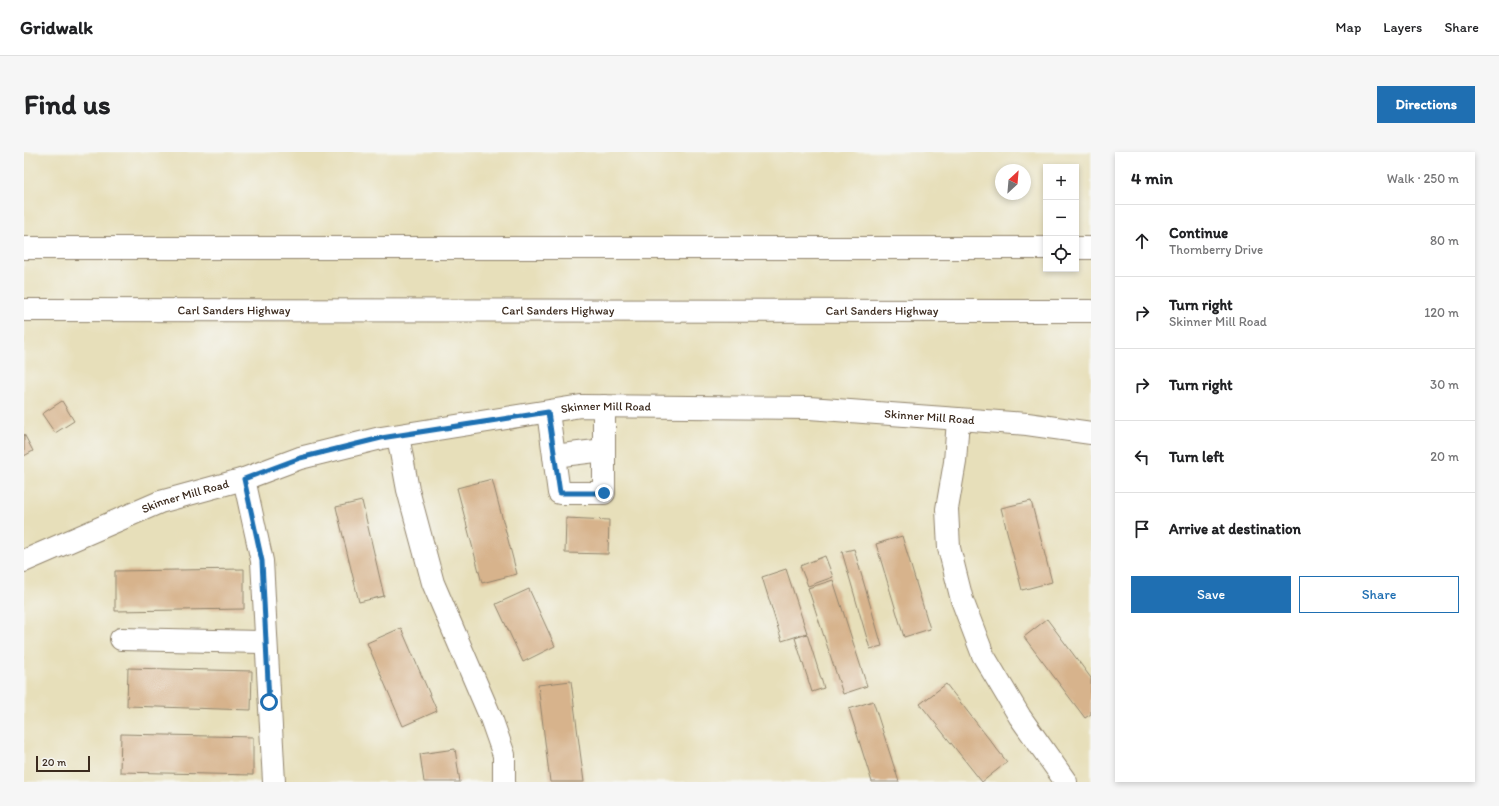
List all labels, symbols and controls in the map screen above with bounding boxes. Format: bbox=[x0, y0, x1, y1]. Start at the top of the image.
text: Gridwalk bbox=[20, 16, 93, 39]
text: Map bbox=[1336, 19, 1361, 36]
text: Layers bbox=[1383, 19, 1422, 36]
text: Share bbox=[1444, 19, 1479, 36]
button: Directions bbox=[1377, 86, 1475, 123]
text: Find us bbox=[24, 87, 111, 121]
north arrow bbox=[995, 164, 1031, 200]
map controls bbox=[1043, 164, 1079, 272]
button: + bbox=[1043, 164, 1079, 200]
text: 4 min bbox=[1131, 168, 1173, 188]
text: Walk · 250 m bbox=[1387, 171, 1459, 186]
button: − bbox=[1043, 200, 1079, 236]
text: Continue bbox=[1169, 224, 1228, 242]
icon: ahead bbox=[1131, 230, 1153, 252]
text: 80 m bbox=[1430, 233, 1459, 248]
button: locate bbox=[1043, 236, 1079, 272]
text: Thornberry Drive bbox=[1169, 242, 1263, 257]
text: Turn right bbox=[1169, 296, 1233, 314]
icon: right bbox=[1131, 302, 1153, 324]
street label: Carl Sanders Highway bbox=[178, 303, 291, 317]
street label: Carl Sanders Highway bbox=[502, 303, 615, 318]
street label: Carl Sanders Highway bbox=[826, 304, 939, 318]
text: 120 m bbox=[1424, 305, 1459, 320]
text: Skinner Mill Road bbox=[1169, 314, 1267, 329]
icon: right bbox=[1131, 374, 1153, 396]
text: Turn right bbox=[1169, 376, 1233, 394]
text: 30 m bbox=[1430, 377, 1459, 392]
street label: Skinner Mill Road bbox=[560, 399, 652, 416]
street label: Skinner Mill Road bbox=[884, 407, 976, 427]
icon: left bbox=[1131, 446, 1153, 468]
text: Turn left bbox=[1169, 448, 1224, 466]
text: 20 m bbox=[1430, 449, 1459, 464]
street label: Skinner Mill Road bbox=[139, 476, 231, 516]
route end bbox=[595, 484, 613, 502]
icon: arrive bbox=[1131, 518, 1153, 540]
text: Arrive at destination bbox=[1169, 520, 1301, 538]
button: Save bbox=[1131, 576, 1291, 613]
button: Share bbox=[1299, 576, 1459, 613]
route start bbox=[260, 693, 278, 711]
scale bar bbox=[36, 754, 90, 773]
text: 20 m bbox=[42, 756, 66, 769]

